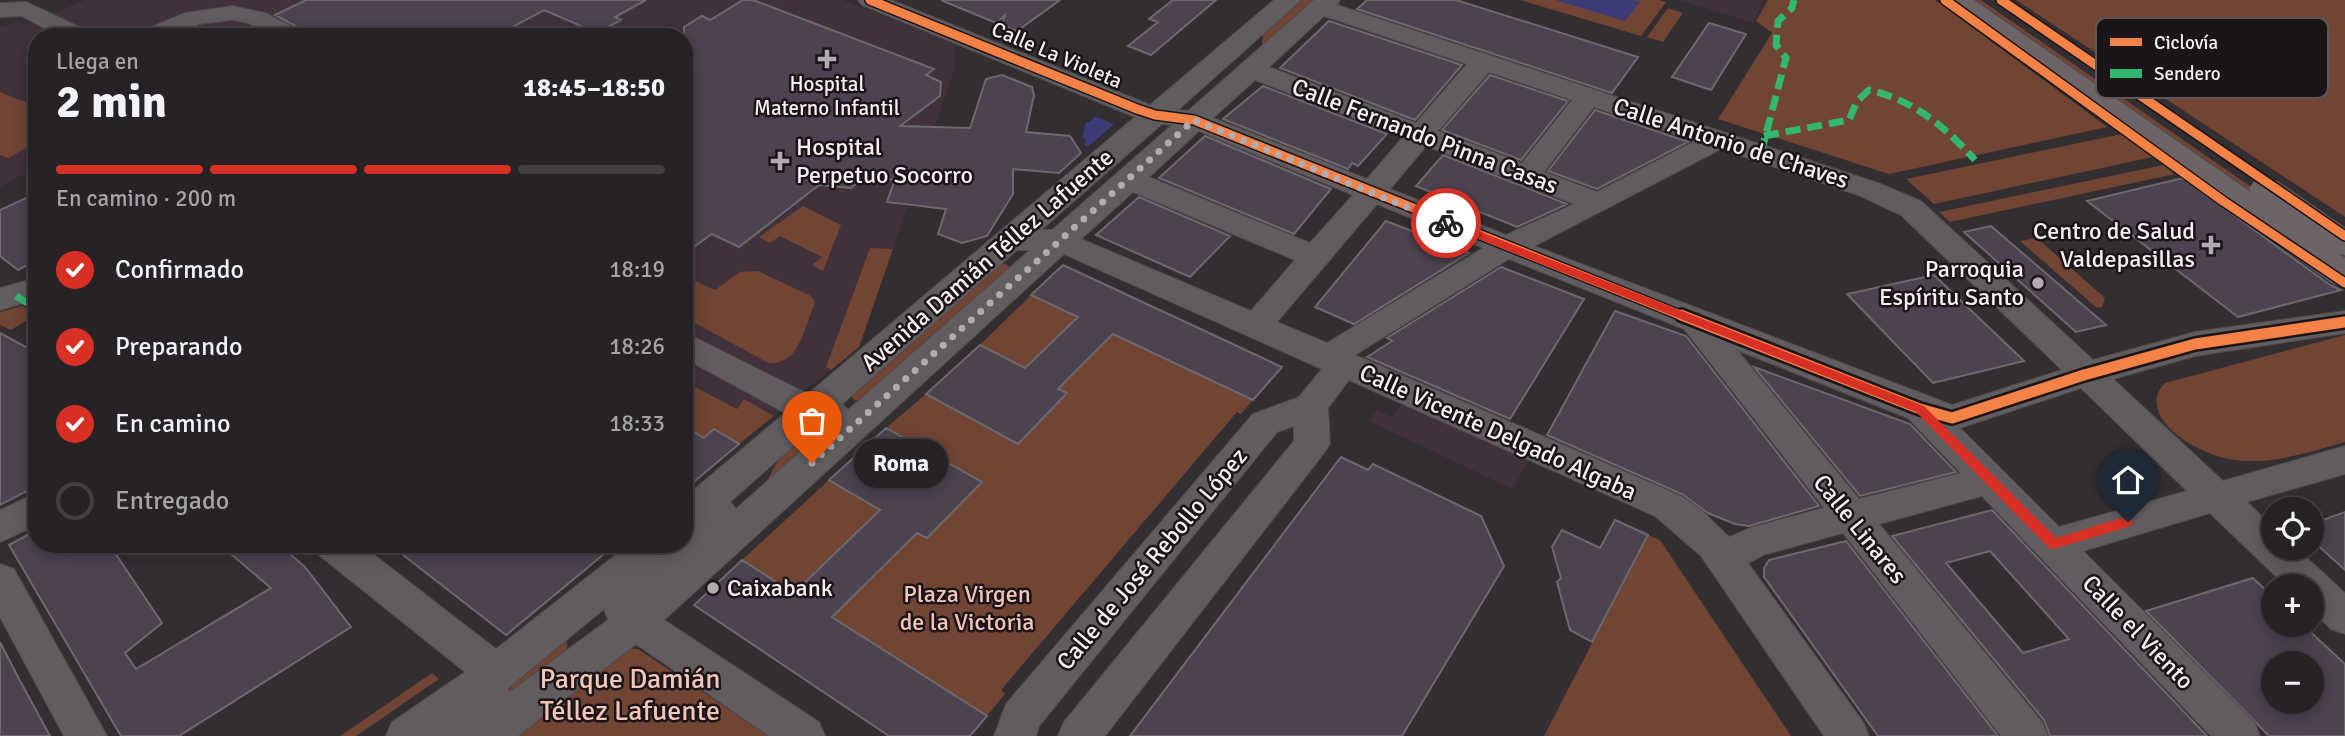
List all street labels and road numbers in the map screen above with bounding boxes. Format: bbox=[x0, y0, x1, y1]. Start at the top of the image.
street label: Calle La Violeta bbox=[988, 16, 1126, 94]
street label: Calle Fernando Pinna Casas bbox=[1288, 71, 1562, 201]
street label: Calle Antonio de Chaves bbox=[1610, 91, 1852, 195]
street label: Avenida Damián Téllez Lafuente bbox=[855, 142, 1119, 378]
street label: Calle Vicente Delgado Algaba bbox=[1355, 357, 1641, 507]
street label: Calle de José Rebollo López bbox=[1050, 442, 1254, 676]
street label: Calle Linares bbox=[1807, 468, 1913, 590]
street label: Calle el Viento bbox=[2076, 568, 2200, 696]

